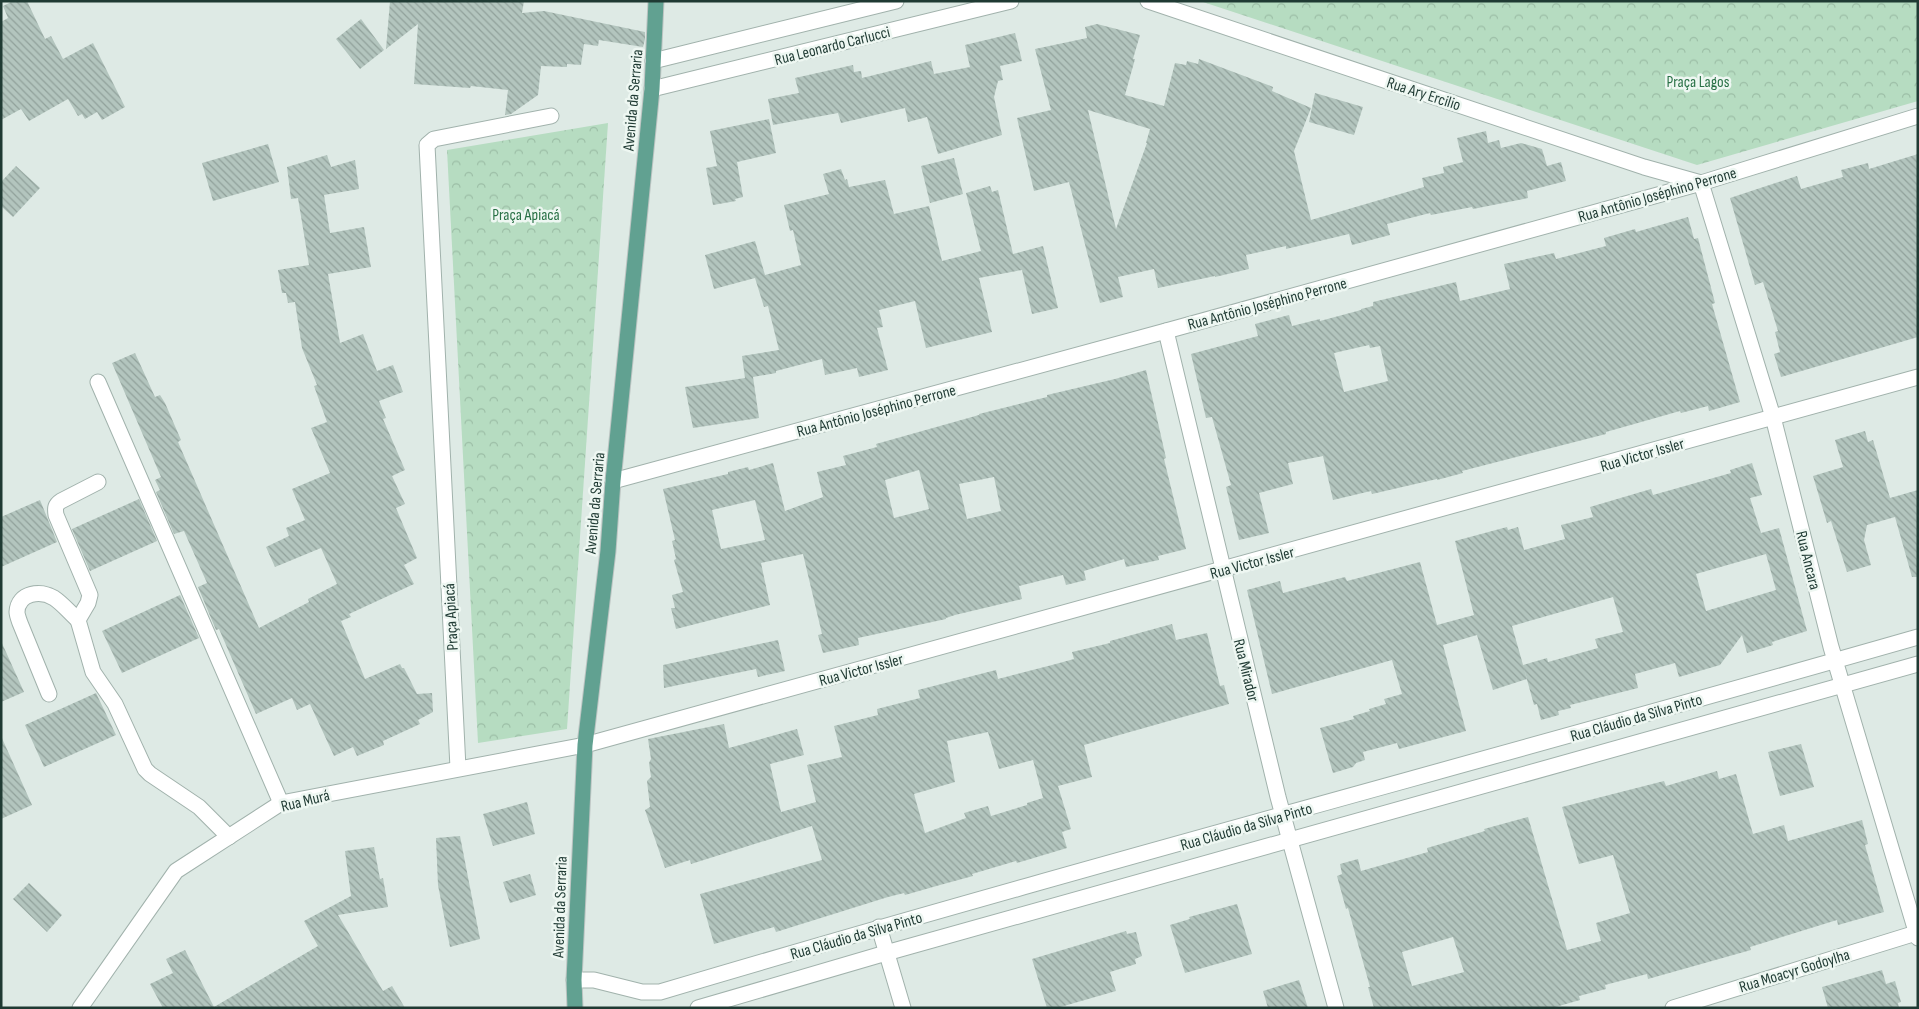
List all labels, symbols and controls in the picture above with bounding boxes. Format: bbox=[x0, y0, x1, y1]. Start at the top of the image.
street label: Rua Leonardo Carlucci bbox=[773, 23, 892, 70]
street label: Avenida da Serraria bbox=[620, 49, 647, 153]
park label: Praça Lagos bbox=[1667, 73, 1730, 92]
street label: Rua Ary Ercilio bbox=[1384, 74, 1463, 115]
street label: Rua Antônio Joséphino Perrone bbox=[1576, 164, 1739, 227]
park label: Praça Apiacá bbox=[492, 206, 560, 225]
street label: Rua Antônio Joséphino Perrone bbox=[1186, 274, 1349, 335]
street label: Rua Antônio Joséphino Perrone bbox=[795, 381, 958, 442]
street label: Rua Victor Issler bbox=[1598, 434, 1687, 476]
street label: Avenida da Serraria bbox=[582, 452, 609, 556]
street label: Rua Ancara bbox=[1791, 529, 1824, 592]
street label: Rua Victor Issler bbox=[1208, 543, 1297, 584]
street label: Praça Apiacá bbox=[440, 583, 463, 651]
street label: Rua Mirador bbox=[1229, 637, 1263, 704]
street label: Rua Victor Issler bbox=[817, 650, 906, 691]
street label: Rua Cláudio da Silva Pinto bbox=[1568, 691, 1704, 746]
street label: Rua Murá bbox=[279, 786, 332, 817]
street label: Rua Cláudio da Silva Pinto bbox=[1178, 800, 1314, 855]
street label: Avenida da Serraria bbox=[549, 856, 572, 959]
street label: Rua Cláudio da Silva Pinto bbox=[788, 909, 924, 964]
street label: Rua Moacyr Godoylha bbox=[1737, 946, 1852, 997]

